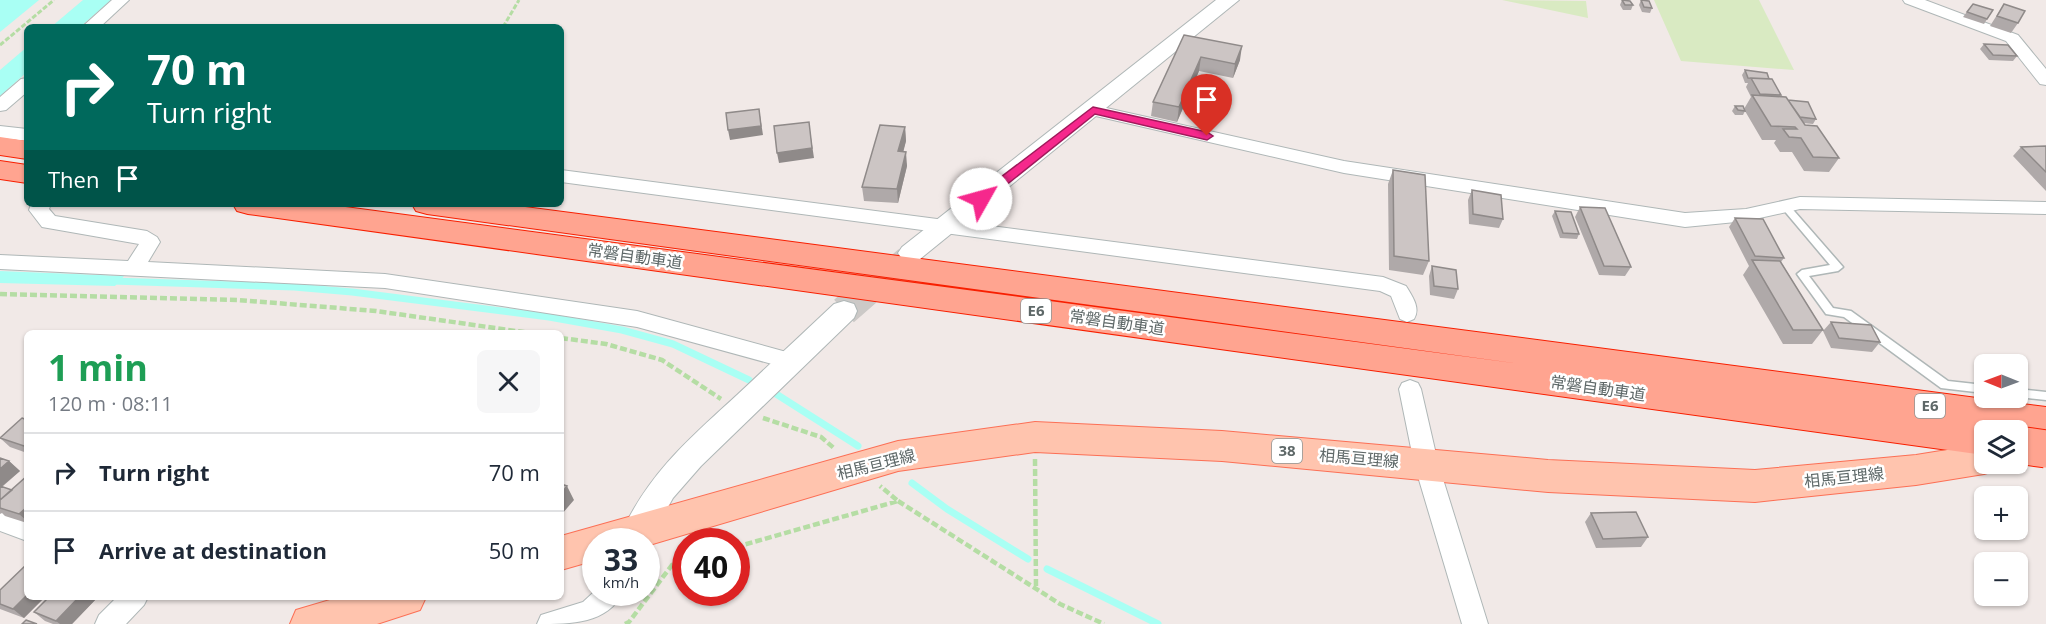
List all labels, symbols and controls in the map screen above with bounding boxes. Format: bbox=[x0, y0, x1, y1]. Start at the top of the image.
text: 70 m bbox=[147, 40, 247, 97]
icon: right bbox=[48, 48, 126, 126]
pin bbox=[1181, 74, 1232, 136]
icon: arrive bbox=[1190, 83, 1223, 116]
text: Turn right bbox=[147, 94, 272, 131]
icon: arrive bbox=[111, 162, 144, 195]
text: Then bbox=[48, 164, 99, 194]
position arrow bbox=[949, 167, 1013, 231]
street label: 常磐自動車道 bbox=[586, 238, 684, 274]
road number: E6 bbox=[1021, 299, 1051, 323]
street label: 常磐自動車道 bbox=[1068, 304, 1166, 340]
text: 1 min bbox=[48, 343, 148, 392]
button: close bbox=[477, 350, 540, 413]
north arrow bbox=[1974, 354, 2028, 408]
map controls bbox=[1974, 354, 2028, 606]
street label: 常磐自動車道 bbox=[1549, 370, 1647, 406]
text: 120 m · 08:11 bbox=[48, 390, 173, 417]
road number: E6 bbox=[1915, 394, 1945, 418]
button: layers bbox=[1974, 420, 2028, 474]
road number: 38 bbox=[1272, 439, 1302, 463]
street label: 相馬亘理線 bbox=[835, 444, 917, 484]
street label: 相馬亘理線 bbox=[1318, 444, 1400, 472]
icon: right bbox=[48, 456, 81, 489]
text: Turn right bbox=[99, 457, 210, 487]
text: 70 m bbox=[489, 457, 540, 487]
street label: 相馬亘理線 bbox=[1803, 462, 1885, 492]
button: + bbox=[1974, 486, 2028, 540]
speed limit sign: 40 bbox=[672, 528, 750, 606]
icon: arrive bbox=[48, 534, 81, 567]
text: Arrive at destination bbox=[99, 535, 327, 565]
text: 50 m bbox=[489, 535, 540, 565]
text: 33 bbox=[604, 539, 638, 580]
button: − bbox=[1974, 552, 2028, 606]
text: km/h bbox=[603, 572, 639, 592]

